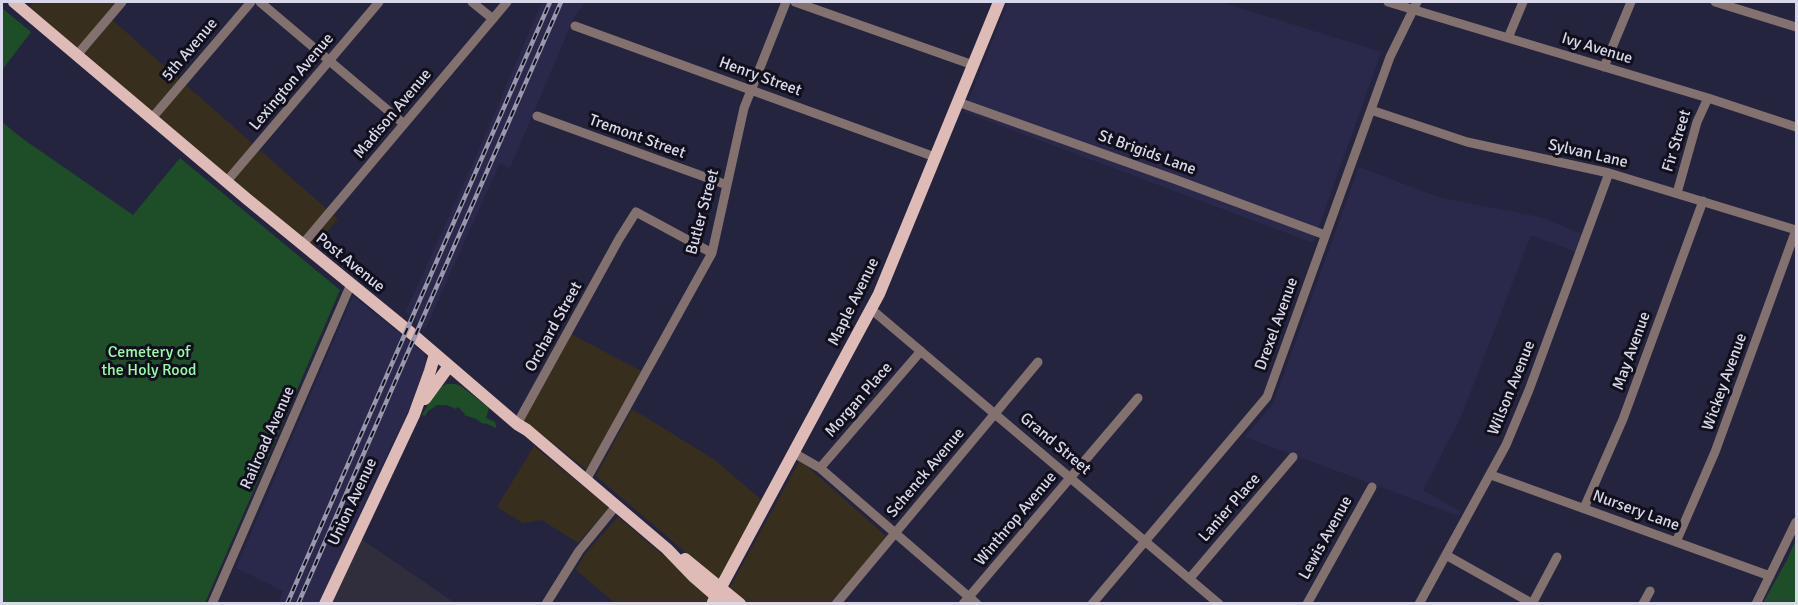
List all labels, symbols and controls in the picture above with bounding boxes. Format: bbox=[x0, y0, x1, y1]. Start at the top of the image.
street label: 5th Avenue bbox=[158, 15, 222, 85]
street label: Ivy Avenue bbox=[1559, 29, 1635, 69]
street label: Lexington Avenue bbox=[246, 30, 338, 134]
street label: Henry Street bbox=[716, 53, 804, 101]
street label: Madison Avenue bbox=[350, 65, 436, 163]
street label: Fir Street bbox=[1658, 108, 1696, 174]
street label: Tremont Street bbox=[586, 111, 688, 163]
street label: St Brigids Lane bbox=[1095, 126, 1199, 180]
street label: Sylvan Lane bbox=[1546, 136, 1630, 172]
street label: Butler Street bbox=[682, 167, 724, 257]
street label: Post Avenue bbox=[312, 229, 388, 297]
street label: Maple Avenue bbox=[824, 255, 884, 349]
street label: Drexel Avenue bbox=[1251, 275, 1303, 373]
street label: Orchard Street bbox=[521, 279, 587, 375]
street label: May Avenue bbox=[1609, 309, 1655, 393]
street label: Wickey Avenue bbox=[1699, 331, 1751, 433]
street label: Wilson Avenue bbox=[1484, 338, 1540, 438]
park label: Cemetery of the Holy Rood bbox=[102, 343, 196, 381]
street label: Morgan Place bbox=[821, 359, 897, 441]
street label: Railroad Avenue bbox=[237, 384, 299, 492]
street label: Grand Street bbox=[1016, 409, 1094, 479]
street label: Schenck Avenue bbox=[883, 424, 969, 522]
street label: Union Avenue bbox=[324, 455, 382, 549]
street label: Winthrop Avenue bbox=[971, 468, 1061, 570]
street label: Lanier Place bbox=[1195, 470, 1265, 546]
street label: Nursery Lane bbox=[1590, 486, 1682, 536]
street label: Lewis Avenue bbox=[1295, 493, 1357, 583]

